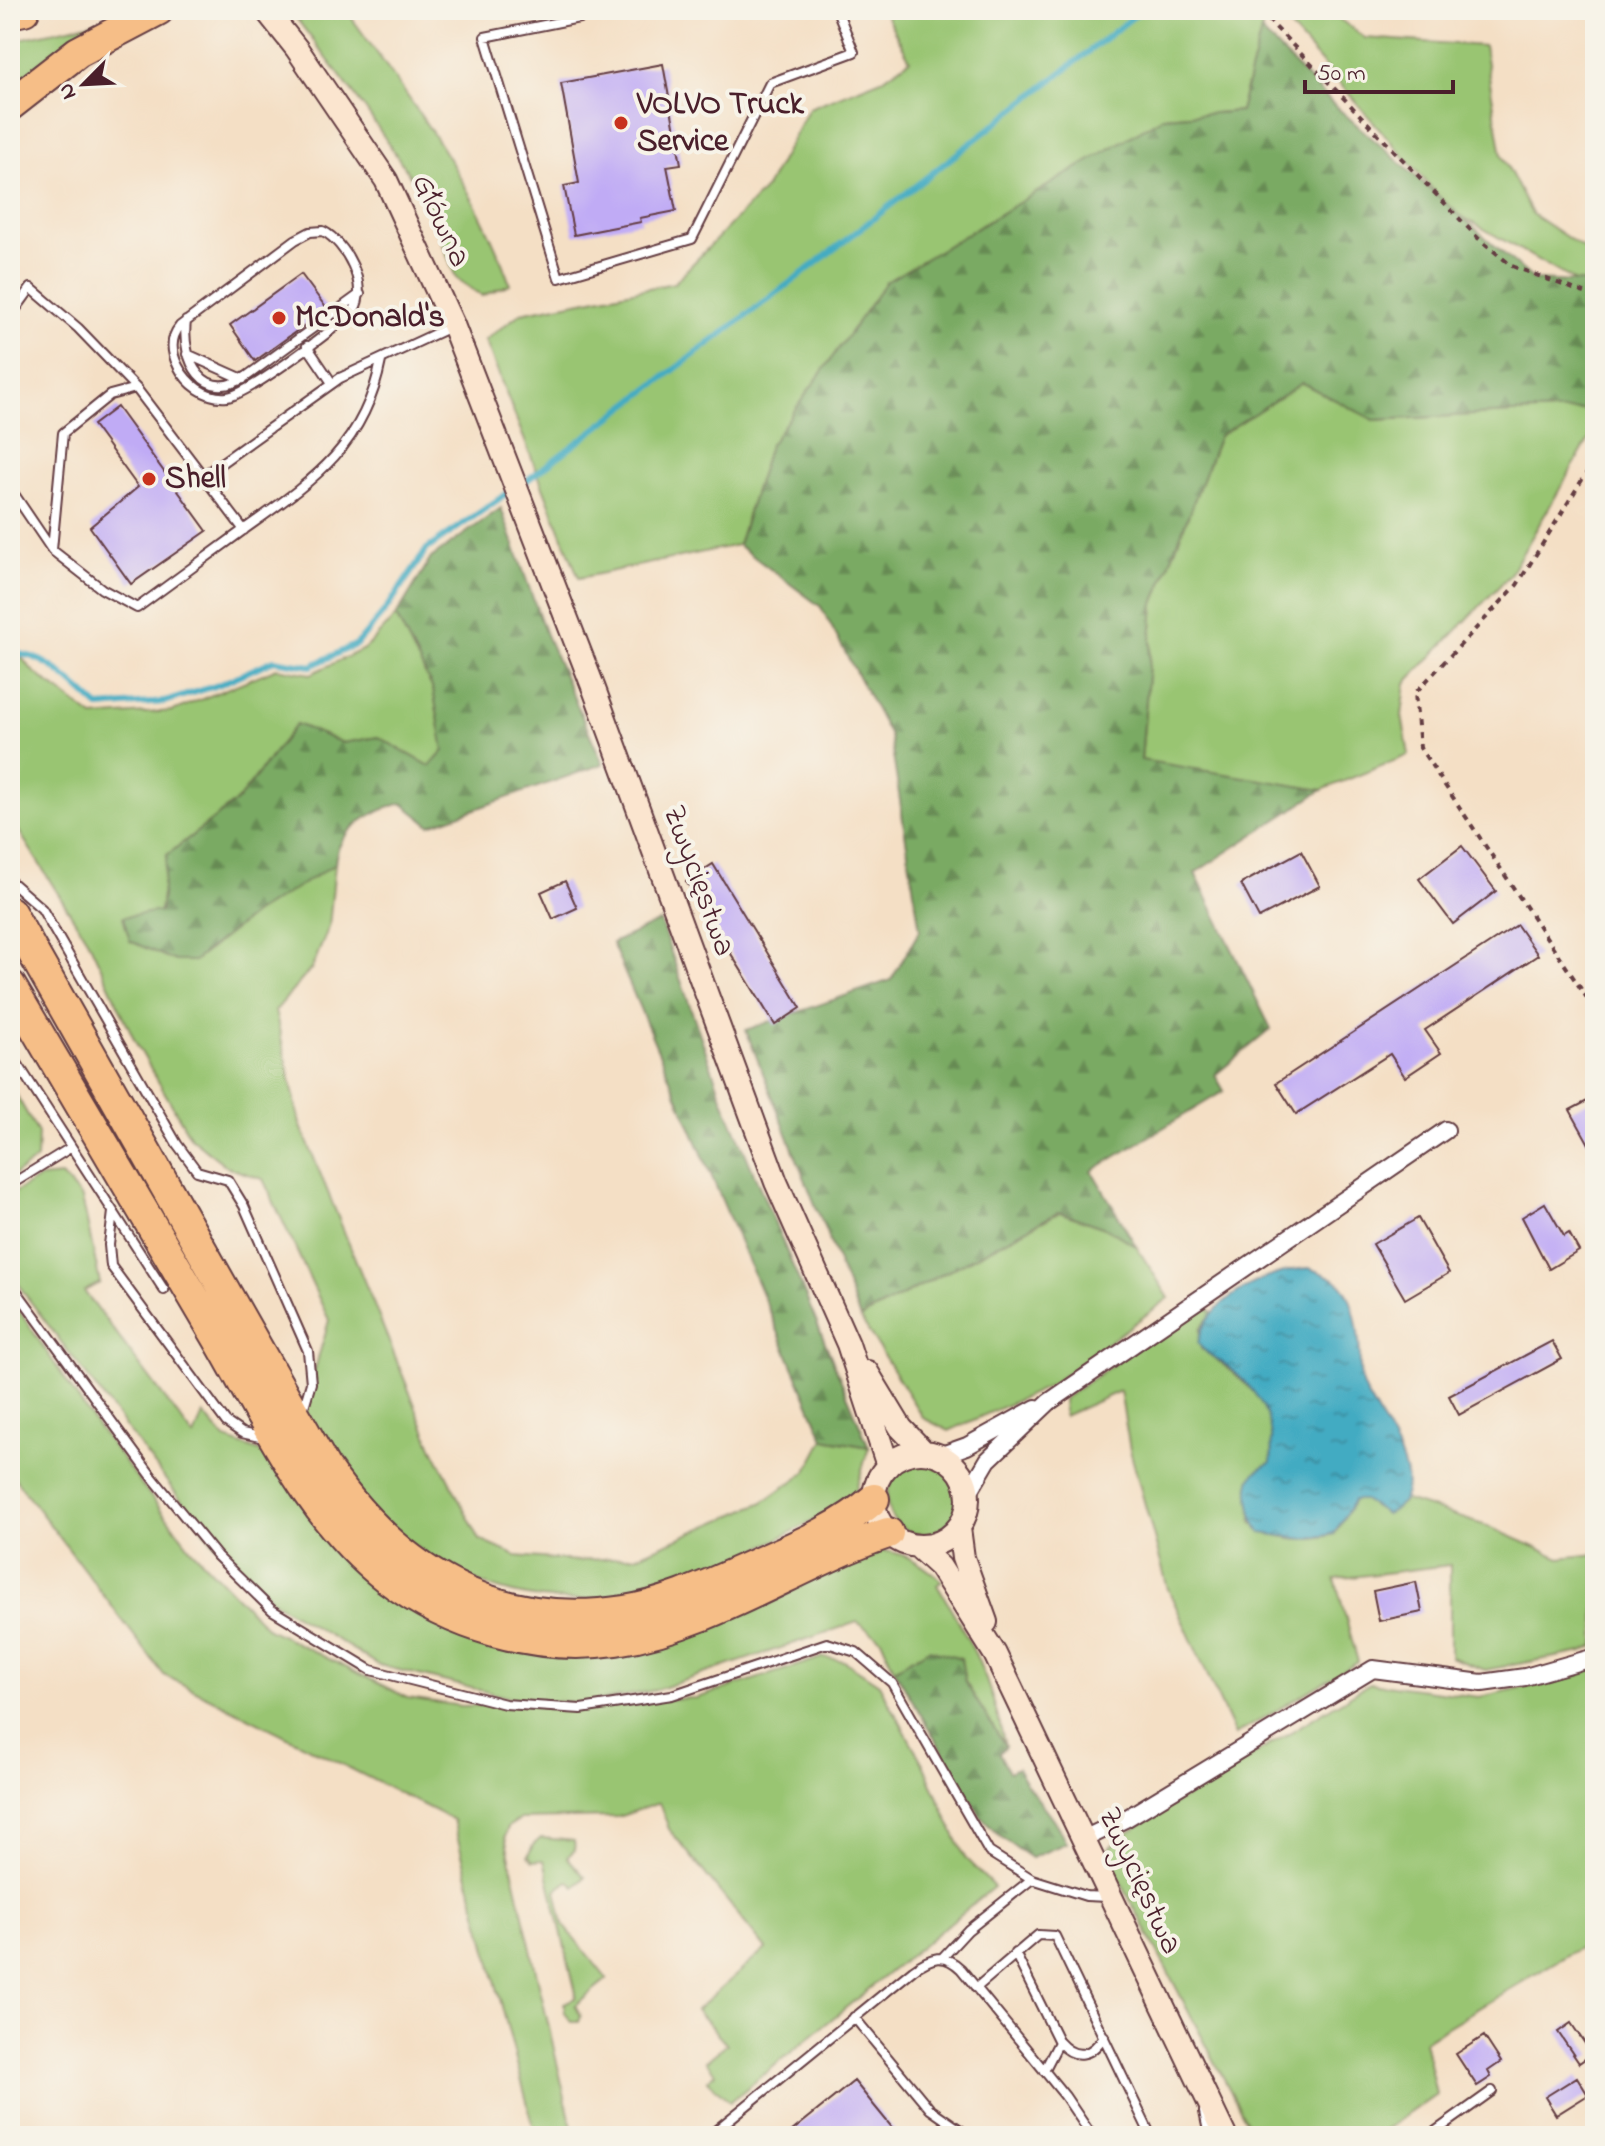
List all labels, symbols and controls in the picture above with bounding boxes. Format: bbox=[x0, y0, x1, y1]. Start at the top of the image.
north arrow bbox=[44, 44, 124, 124]
scale bar bbox=[1305, 44, 1453, 94]
text: 50 m bbox=[1317, 57, 1366, 92]
text: N bbox=[51, 78, 86, 104]
place label: VOLVO Truck Service bbox=[636, 82, 805, 166]
marker: VOLVO Truck Service bbox=[612, 114, 630, 132]
street label: Główna bbox=[398, 167, 482, 275]
place label: McDonald's bbox=[295, 295, 445, 342]
marker: McDonald's bbox=[270, 309, 288, 327]
place label: Shell bbox=[165, 456, 226, 503]
marker: Shell bbox=[140, 470, 158, 488]
street label: Zwycięstwa bbox=[649, 799, 747, 963]
street label: Zwycięstwa bbox=[1084, 1800, 1194, 1962]

